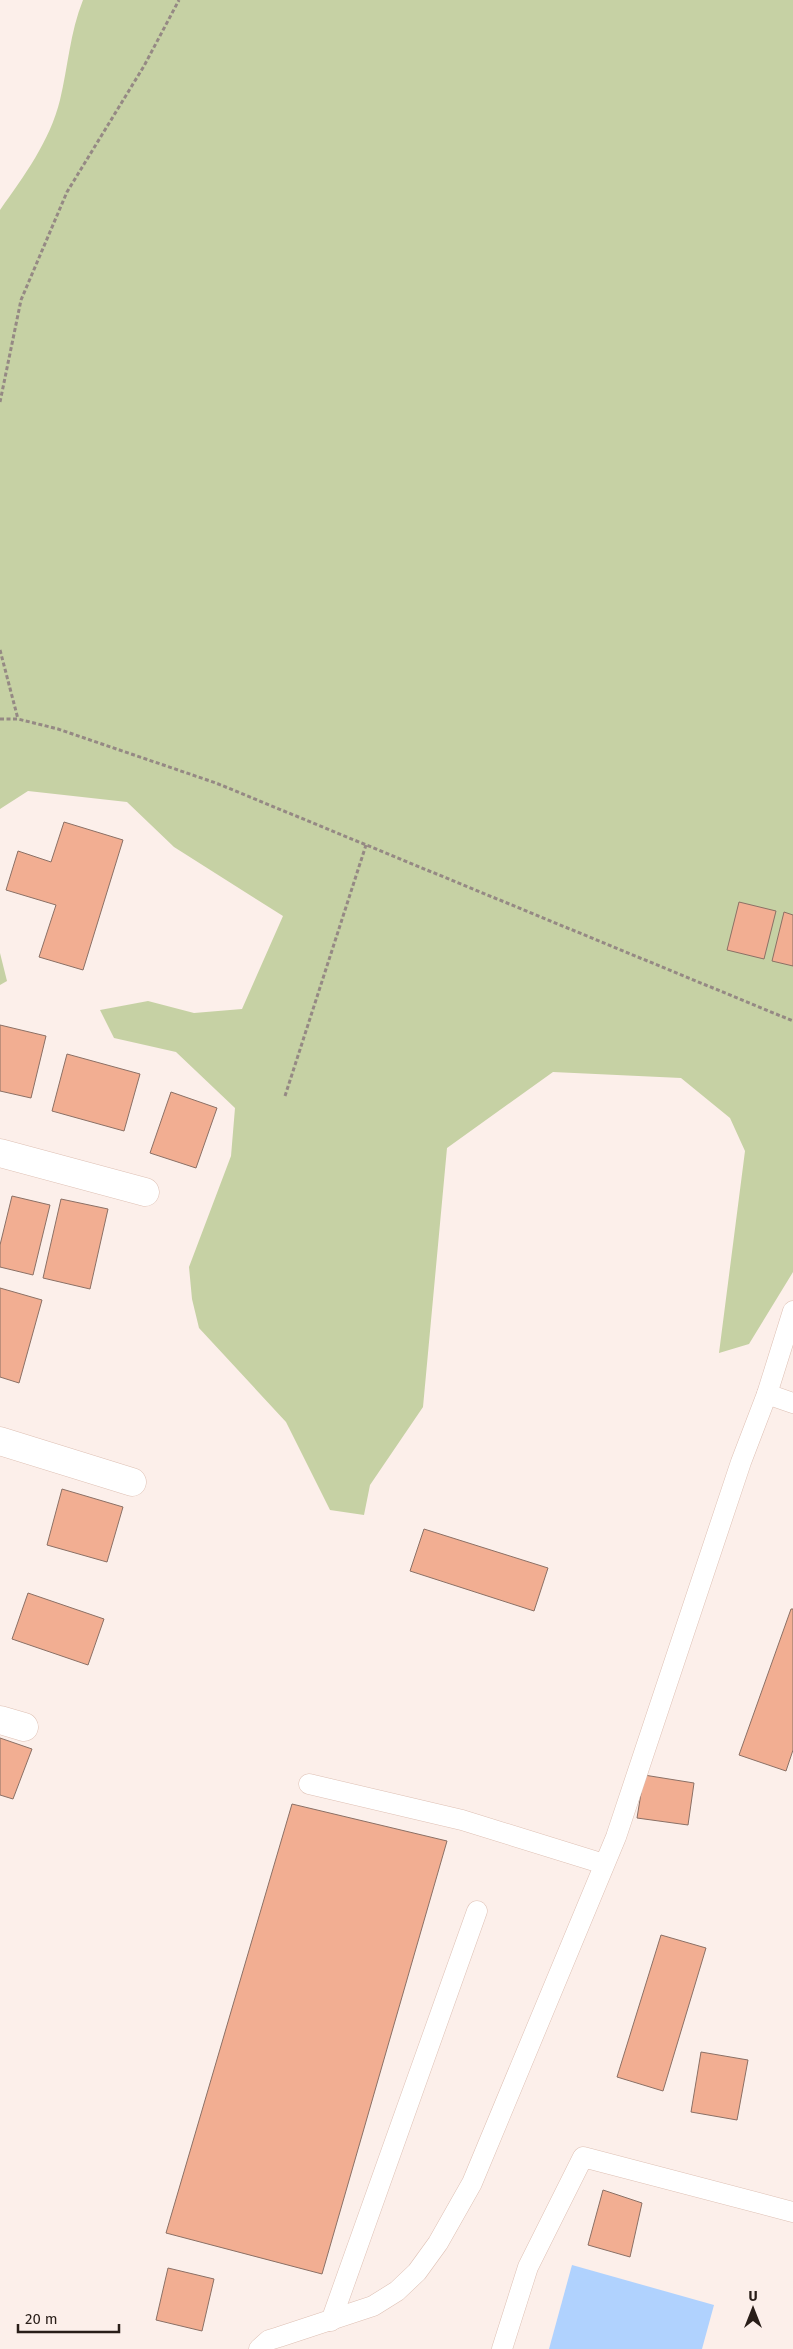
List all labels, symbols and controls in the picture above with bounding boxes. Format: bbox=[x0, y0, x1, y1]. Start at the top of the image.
north arrow bbox=[728, 2284, 778, 2334]
text: U bbox=[748, 2288, 758, 2305]
scale bar bbox=[18, 2302, 119, 2334]
text: 20 m bbox=[25, 2310, 58, 2328]

